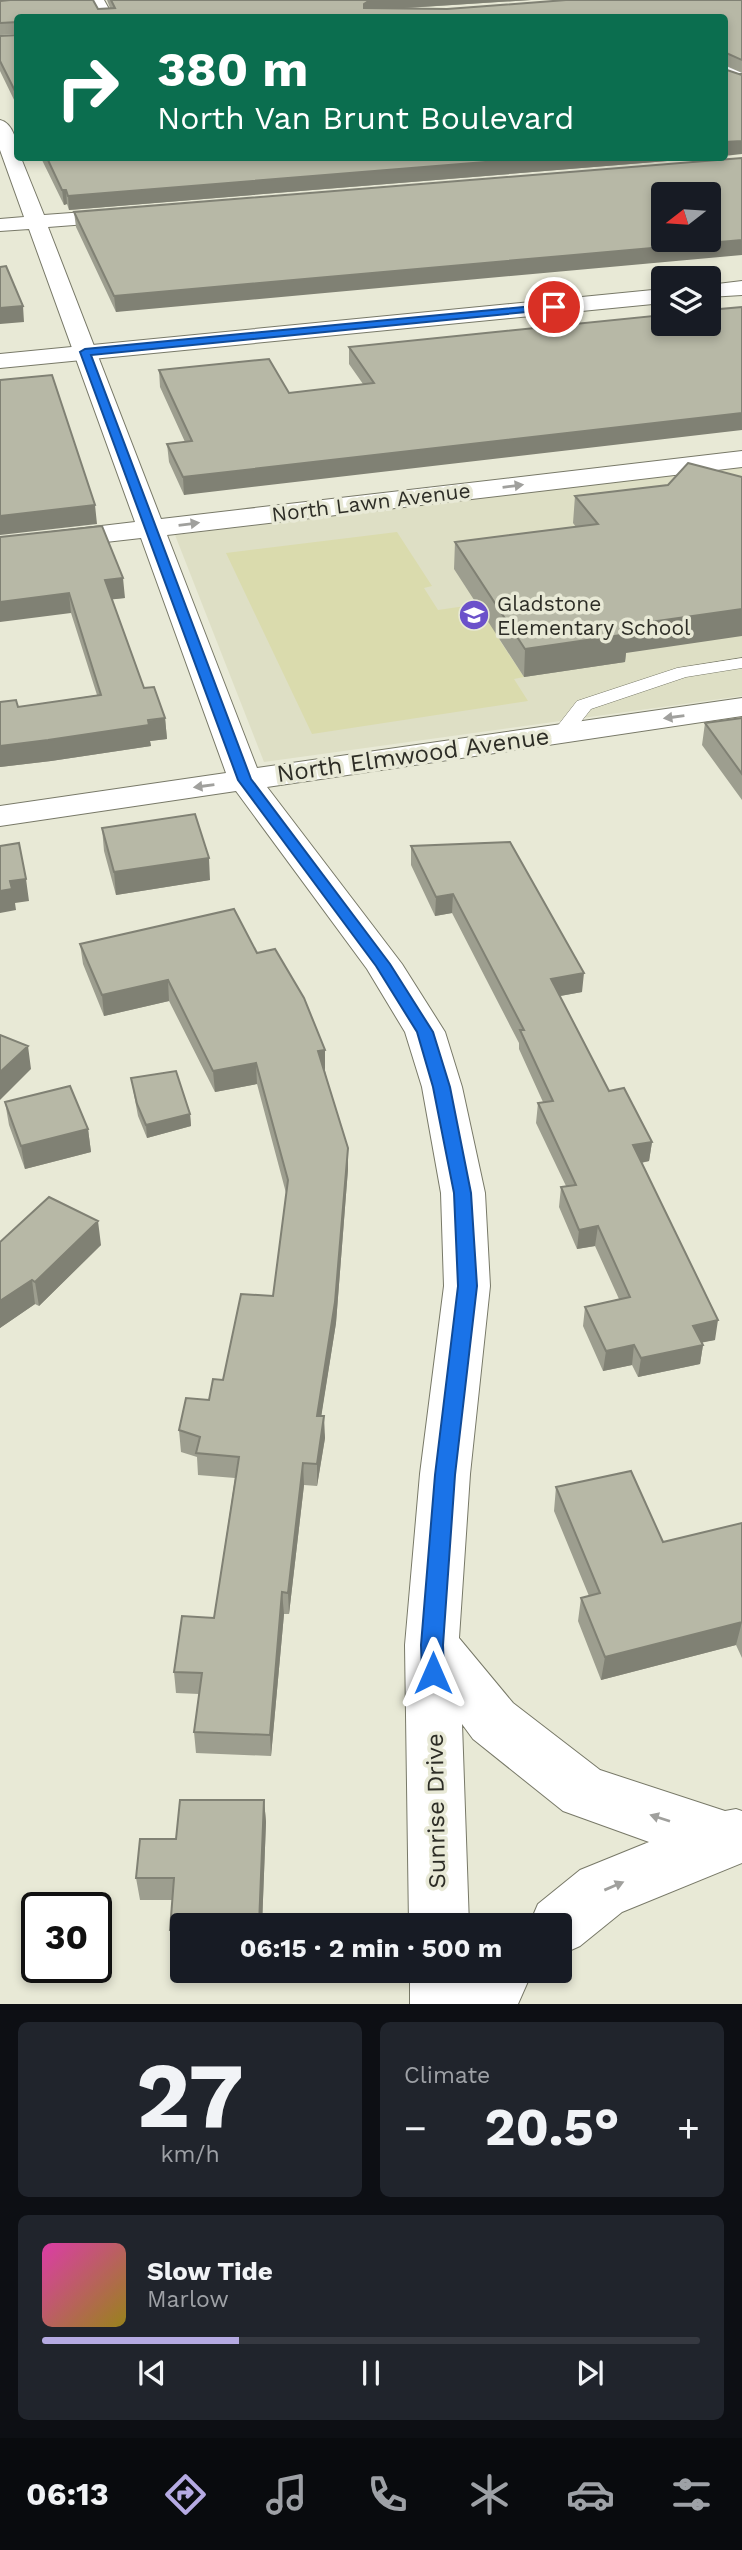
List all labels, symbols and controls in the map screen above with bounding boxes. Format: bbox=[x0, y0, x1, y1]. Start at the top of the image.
text: 380 m bbox=[157, 40, 308, 98]
icon: right bbox=[42, 42, 133, 133]
text: North Van Brunt Boulevard bbox=[157, 99, 574, 137]
north arrow bbox=[651, 182, 721, 252]
map controls bbox=[651, 182, 721, 336]
button: layers bbox=[651, 266, 721, 336]
pin bbox=[524, 277, 584, 337]
icon: arrive bbox=[535, 288, 573, 326]
street label: North Lawn Avenue bbox=[270, 477, 472, 527]
one-way arrow bbox=[502, 480, 524, 491]
one-way arrow bbox=[179, 518, 201, 529]
place label: Gladstone Elementary School bbox=[497, 591, 691, 640]
school or university icon: Gladstone Elementary School bbox=[457, 598, 491, 632]
one-way arrow bbox=[663, 712, 685, 723]
street label: North Elmwood Avenue bbox=[275, 722, 551, 788]
one-way arrow bbox=[193, 780, 215, 791]
position arrow bbox=[396, 1636, 470, 1710]
street label: Sunrise Drive bbox=[421, 1733, 451, 1889]
one-way arrow bbox=[650, 1812, 671, 1823]
one-way arrow bbox=[604, 1880, 625, 1891]
speed limit sign: 30 bbox=[21, 1892, 112, 1983]
text: 06:15 · 2 min · 500 m bbox=[240, 1933, 502, 1963]
text: 27 bbox=[136, 2042, 244, 2149]
text: Climate bbox=[404, 2062, 490, 2089]
text: 20.5° bbox=[484, 2097, 620, 2158]
text: − bbox=[404, 2106, 427, 2150]
text: + bbox=[677, 2106, 700, 2150]
text: km/h bbox=[160, 2141, 220, 2168]
text: Slow Tide bbox=[147, 2256, 273, 2286]
text: Marlow bbox=[147, 2286, 229, 2313]
icon: previous bbox=[133, 2354, 171, 2392]
icon: pause bbox=[352, 2354, 390, 2392]
icon: next bbox=[571, 2354, 609, 2392]
icon: directions bbox=[161, 2470, 210, 2519]
icon: music bbox=[262, 2470, 311, 2519]
icon: phone bbox=[363, 2470, 412, 2519]
icon: climate bbox=[465, 2470, 514, 2519]
icon: car bbox=[566, 2470, 615, 2519]
icon: filters bbox=[667, 2470, 716, 2519]
text: 06:13 bbox=[26, 2475, 109, 2513]

